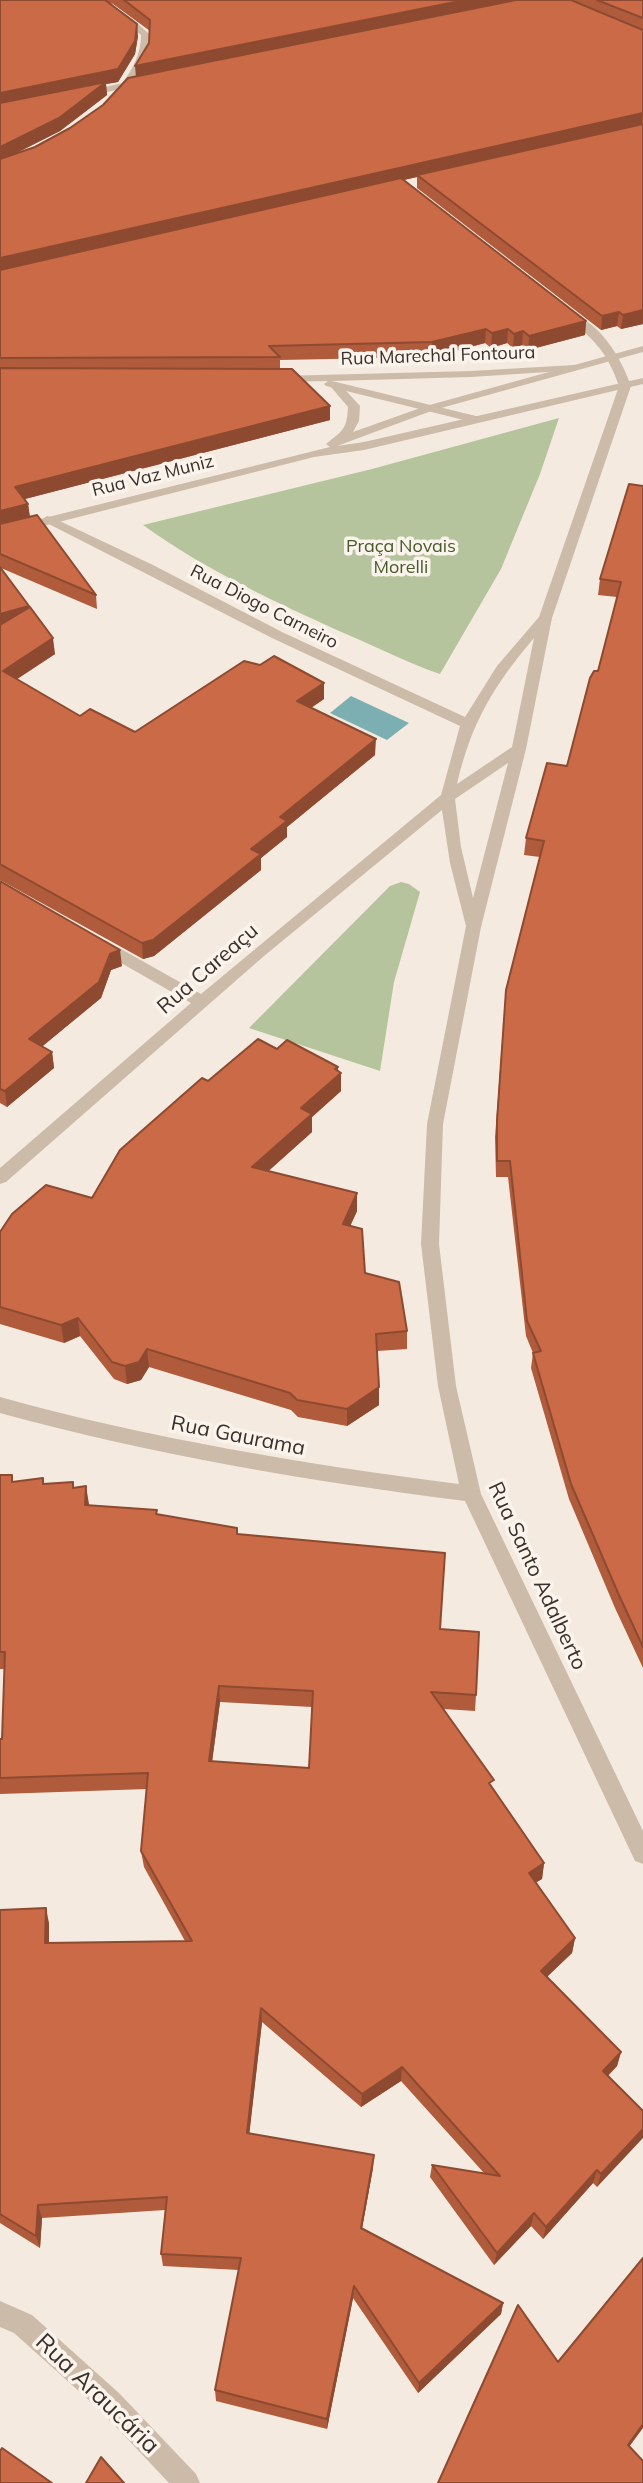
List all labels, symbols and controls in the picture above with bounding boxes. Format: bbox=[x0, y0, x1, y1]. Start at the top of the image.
street label: Rua Marechal Fontoura bbox=[340, 342, 536, 370]
street label: Rua Vaz Muniz bbox=[90, 450, 216, 502]
park label: Praça Novais Morelli bbox=[346, 536, 456, 578]
street label: Rua Diogo Carneiro bbox=[187, 560, 341, 654]
street label: Rua Careaçu bbox=[152, 918, 264, 1020]
street label: Rua Gaurama bbox=[169, 1411, 307, 1461]
street label: Rua Santo Adalberto bbox=[482, 1478, 592, 1674]
street label: Rua Araucária bbox=[29, 2328, 165, 2460]

